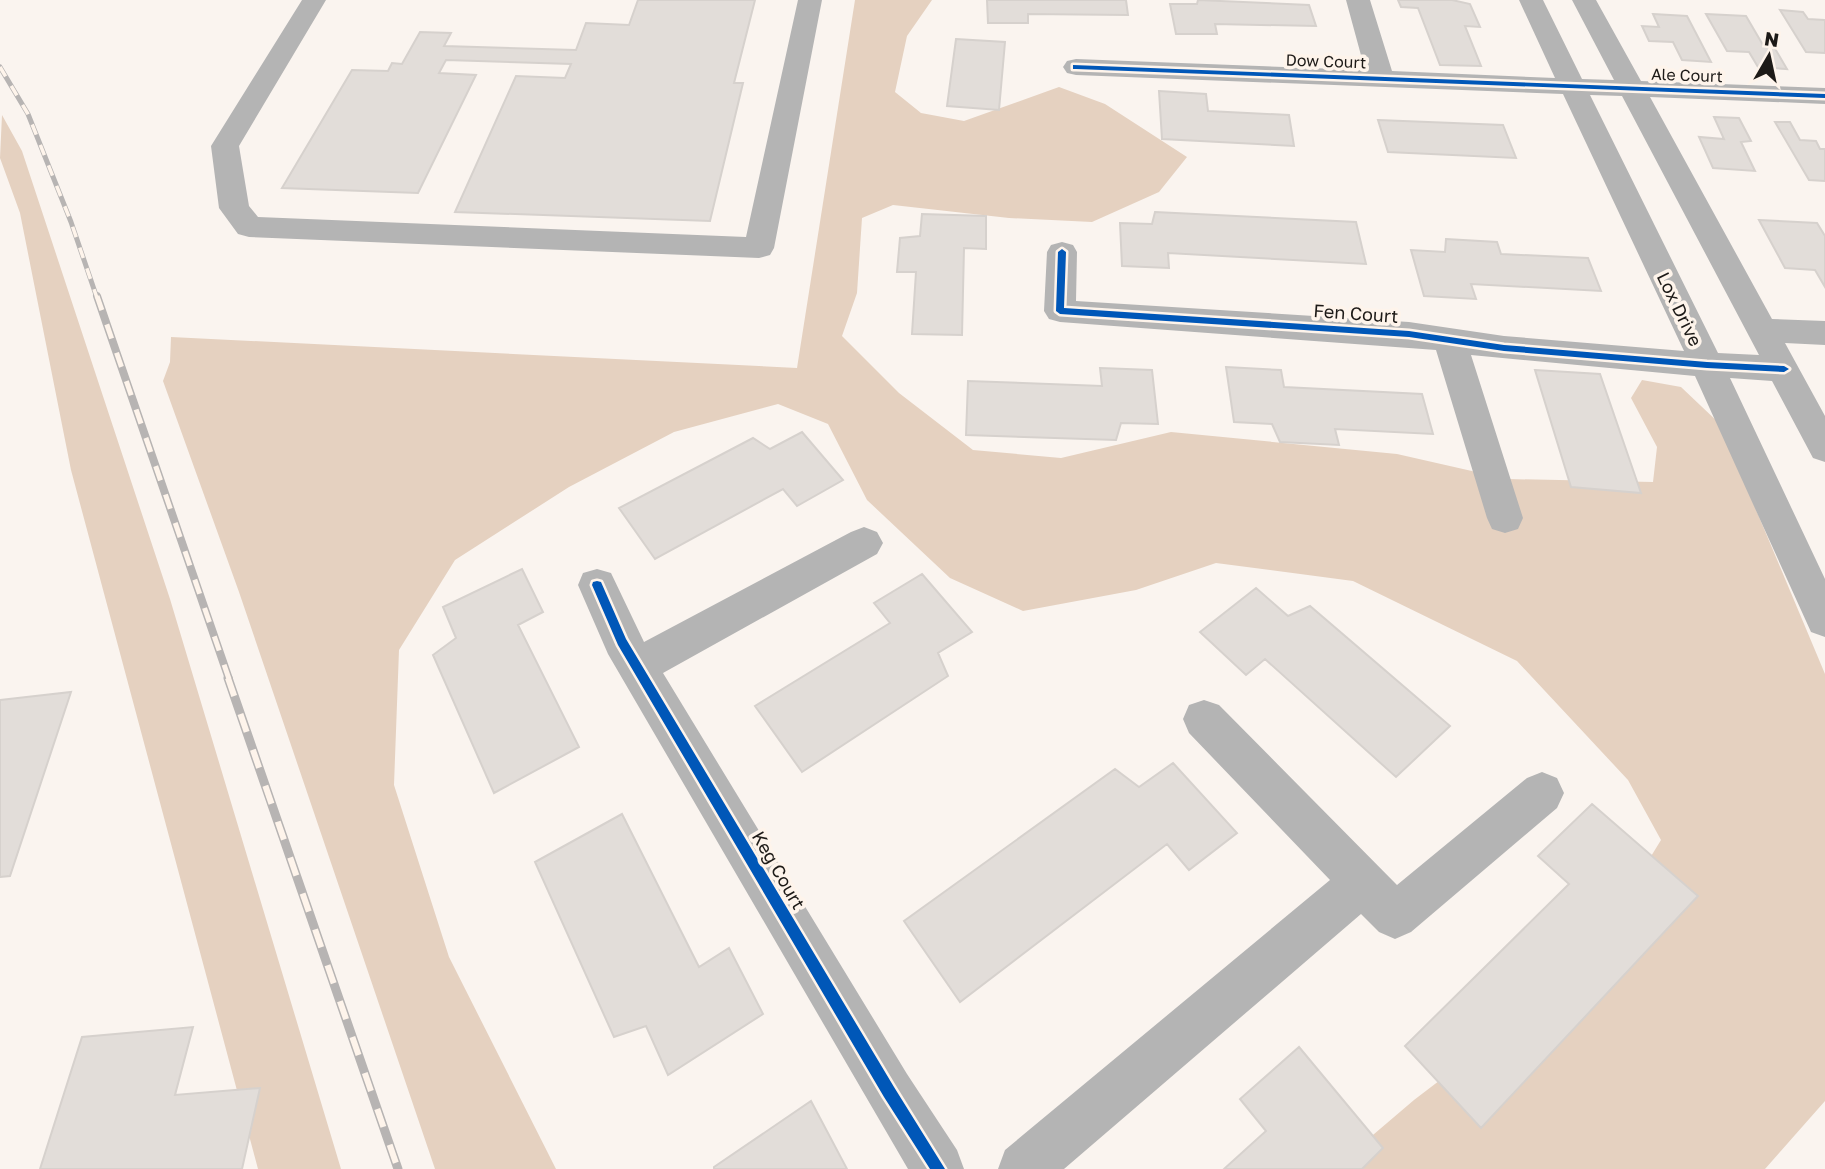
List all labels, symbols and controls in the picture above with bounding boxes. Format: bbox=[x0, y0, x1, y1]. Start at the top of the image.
north arrow bbox=[1734, 21, 1804, 91]
text: N bbox=[1763, 26, 1781, 51]
street label: Dow Court bbox=[1285, 50, 1367, 72]
street label: Ale Court bbox=[1651, 64, 1723, 86]
street label: Lox Drive bbox=[1653, 268, 1707, 350]
street label: Fen Court bbox=[1313, 299, 1399, 327]
street label: Keg Court bbox=[748, 827, 810, 913]

